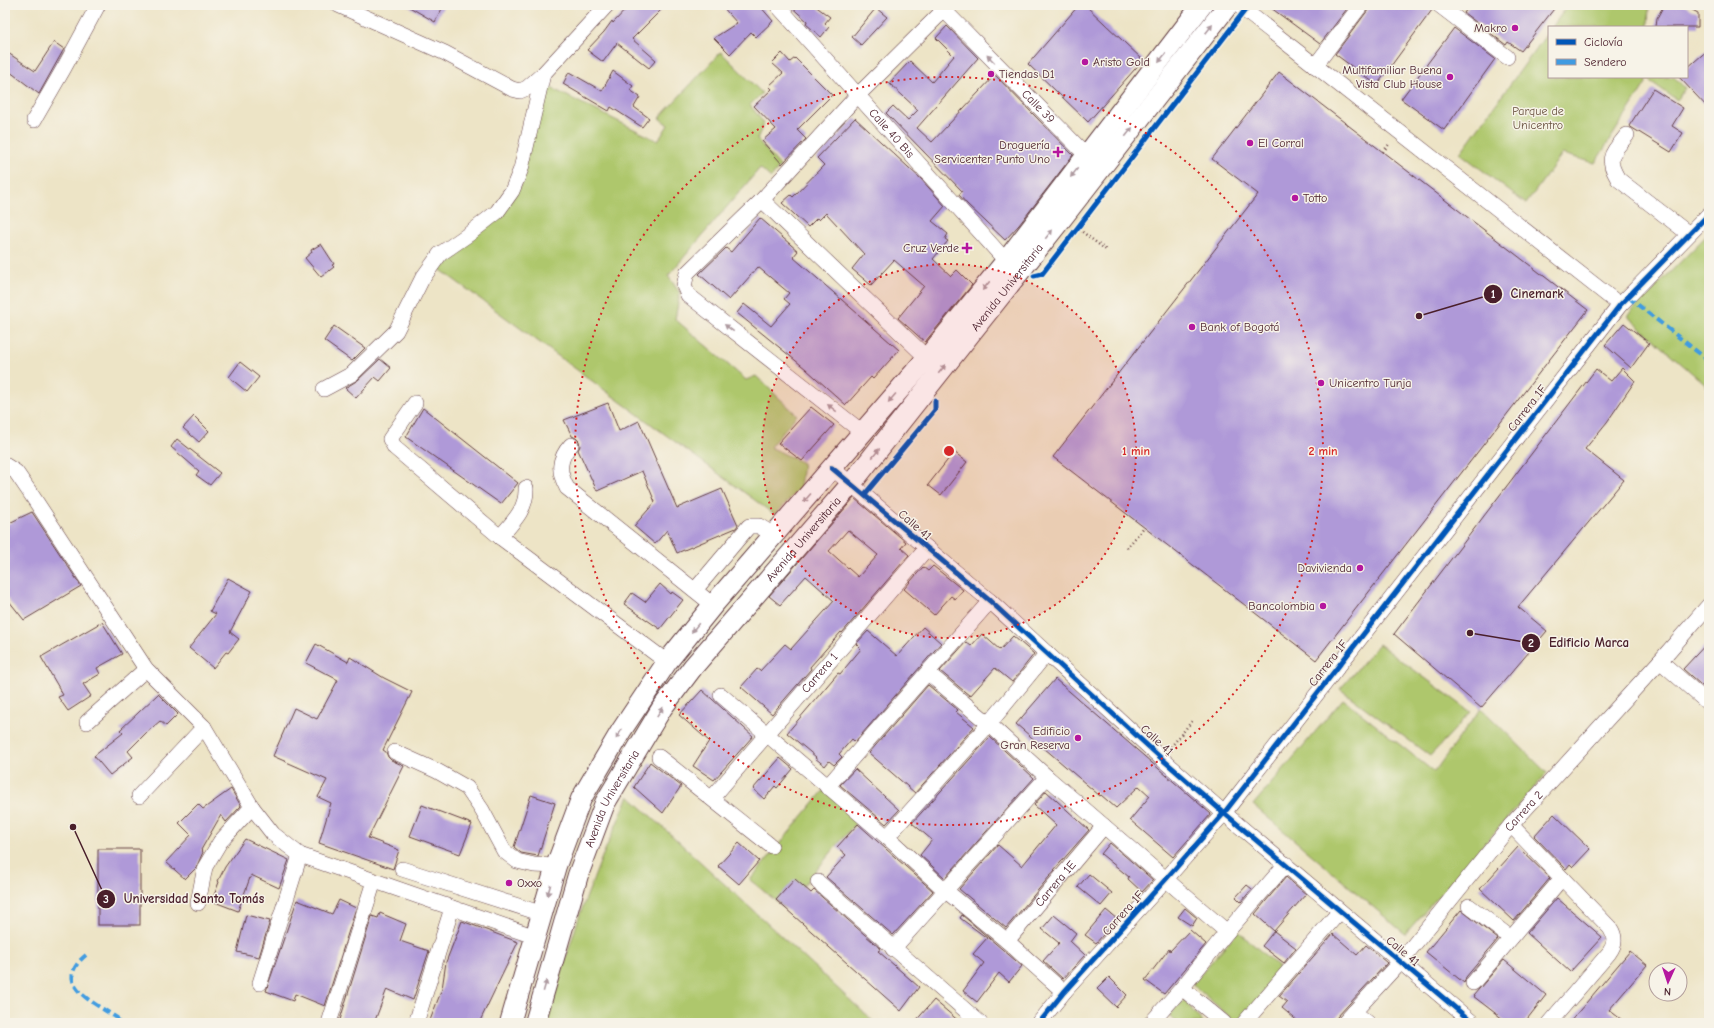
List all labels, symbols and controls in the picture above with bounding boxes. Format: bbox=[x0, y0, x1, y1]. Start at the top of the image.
place label: Makro bbox=[1474, 21, 1507, 35]
marker: Makro bbox=[1510, 23, 1520, 33]
one-way arrow bbox=[1205, 24, 1213, 35]
legend bbox=[1548, 26, 1688, 78]
text: Ciclovía bbox=[1584, 35, 1623, 49]
one-way arrow bbox=[1157, 53, 1166, 64]
one-way arrow bbox=[986, 54, 996, 64]
place label: Aristo Gold bbox=[1093, 55, 1150, 69]
text: Sendero bbox=[1584, 55, 1627, 69]
marker: Aristo Gold bbox=[1080, 57, 1090, 67]
place label: Multifamiliar Buena Vista Club House bbox=[1342, 63, 1442, 91]
place label: Tiendas D1 bbox=[999, 67, 1055, 81]
marker: Tiendas D1 bbox=[986, 69, 996, 79]
marker: Multifamiliar Buena Vista Club House bbox=[1445, 72, 1455, 82]
street label: Calle 39 bbox=[1019, 87, 1058, 126]
park label: Parque de Unicentro bbox=[1512, 104, 1564, 132]
street label: Calle 40 Bis bbox=[866, 106, 917, 161]
one-way arrow bbox=[1125, 127, 1133, 137]
place label: El Corral bbox=[1258, 136, 1304, 150]
place label: Droguería Servicenter Punto Uno bbox=[934, 138, 1050, 166]
marker: El Corral bbox=[1245, 138, 1255, 148]
marker: Droguería Servicenter Punto Uno bbox=[1053, 147, 1063, 157]
one-way arrow bbox=[1070, 167, 1079, 178]
place label: Totto bbox=[1303, 191, 1327, 205]
marker: Totto bbox=[1290, 193, 1300, 203]
one-way arrow bbox=[1045, 229, 1054, 240]
place label: Cruz Verde bbox=[903, 241, 959, 255]
street label: Avenida Universitaria bbox=[968, 241, 1046, 334]
marker: Cruz Verde bbox=[962, 243, 972, 253]
one-way arrow bbox=[981, 281, 990, 292]
callout: Cinemark bbox=[1483, 281, 1572, 306]
text: Cinemark bbox=[1511, 286, 1564, 301]
text: 1 bbox=[1491, 287, 1496, 301]
place label: Bank of Bogotá bbox=[1200, 320, 1279, 334]
marker: Bank of Bogotá bbox=[1187, 322, 1197, 332]
one-way arrow bbox=[724, 324, 735, 332]
one-way arrow bbox=[938, 364, 947, 375]
place label: Unicentro Tunja bbox=[1329, 376, 1412, 390]
marker: Unicentro Tunja bbox=[1316, 378, 1326, 388]
street label: Carrera 1F bbox=[1504, 382, 1550, 434]
one-way arrow bbox=[888, 392, 897, 403]
one-way arrow bbox=[826, 404, 837, 413]
centre of rings bbox=[942, 444, 956, 458]
text: 1 min bbox=[1122, 444, 1150, 458]
text: 2 min bbox=[1308, 444, 1338, 458]
one-way arrow bbox=[871, 448, 880, 459]
one-way arrow bbox=[802, 493, 811, 503]
street label: Avenida Universitaria bbox=[763, 494, 844, 585]
street label: Calle 41 bbox=[896, 507, 935, 543]
place label: Davivienda bbox=[1298, 561, 1352, 575]
marker: Davivienda bbox=[1355, 563, 1365, 573]
place label: Bancolombia bbox=[1248, 599, 1315, 613]
marker: Bancolombia bbox=[1318, 601, 1328, 611]
one-way arrow bbox=[690, 623, 699, 634]
callout: Edificio Marca bbox=[1521, 630, 1637, 655]
text: Edificio Marca bbox=[1549, 635, 1629, 650]
text: 2 bbox=[1528, 636, 1534, 650]
street label: Carrera 1F bbox=[1305, 637, 1351, 689]
street label: Carrera 1 bbox=[798, 650, 841, 696]
one-way arrow bbox=[656, 706, 663, 718]
street label: Calle 41 bbox=[1138, 722, 1177, 759]
place label: Edificio Gran Reserva bbox=[1000, 724, 1070, 752]
one-way arrow bbox=[615, 729, 623, 739]
marker: Edificio Gran Reserva bbox=[1073, 733, 1083, 743]
street label: Avenida Universitaria bbox=[582, 747, 642, 849]
street label: Carrera 2 bbox=[1502, 788, 1546, 834]
street label: Carrera 1E bbox=[1032, 858, 1079, 909]
place label: Oxxo bbox=[517, 876, 542, 890]
marker: Oxxo bbox=[504, 878, 514, 888]
one-way arrow bbox=[546, 884, 552, 896]
callout: Universidad Santo Tomás bbox=[96, 886, 272, 911]
street label: Carrera 1F bbox=[1099, 888, 1147, 938]
text: Universidad Santo Tomás bbox=[124, 891, 265, 906]
text: 3 bbox=[103, 892, 109, 906]
street label: Calle 41 bbox=[1383, 933, 1423, 969]
north arrow bbox=[1648, 962, 1688, 1002]
one-way arrow bbox=[543, 979, 549, 992]
text: N bbox=[1664, 985, 1671, 998]

